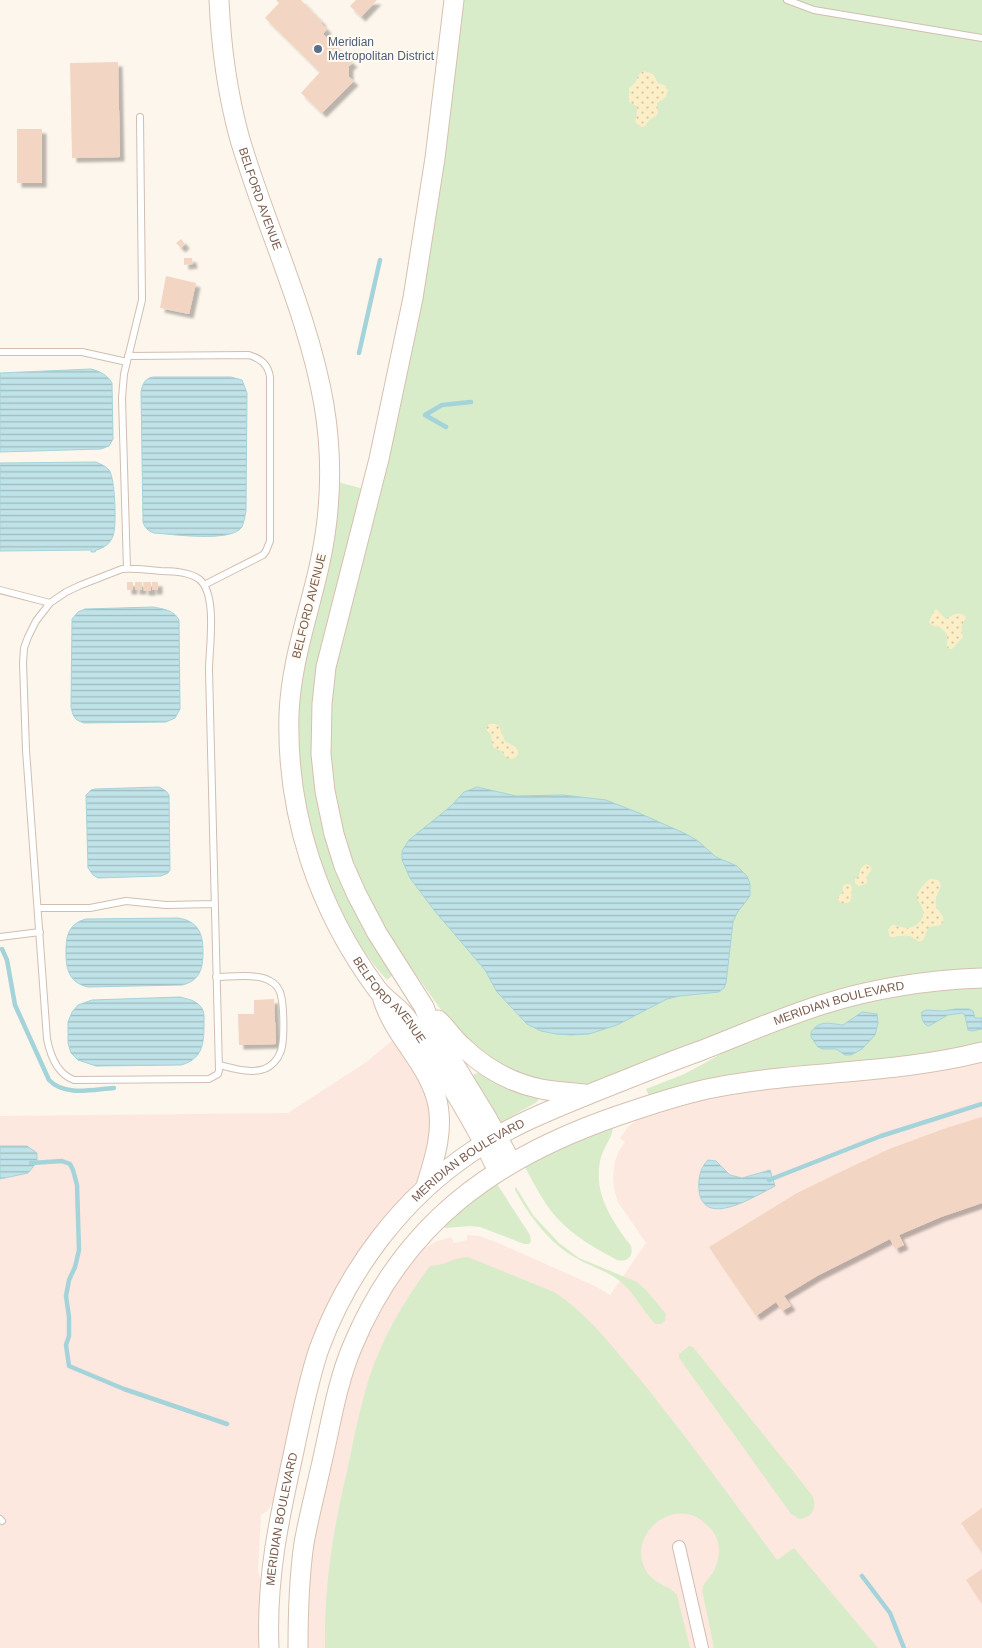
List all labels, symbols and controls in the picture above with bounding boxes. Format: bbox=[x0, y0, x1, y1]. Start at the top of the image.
place label: Meridian Metropolitan District bbox=[328, 35, 435, 63]
marker: Meridian Metropolitan District bbox=[312, 43, 324, 55]
street label: BELFORD AVENUE bbox=[236, 146, 285, 252]
street label: BELFORD AVENUE bbox=[289, 552, 329, 660]
street label: BELFORD AVENUE bbox=[350, 954, 429, 1046]
street label: MERIDIAN BOULEVARD bbox=[771, 978, 906, 1028]
street label: MERIDIAN BOULEVARD bbox=[409, 1116, 527, 1205]
street label: MERIDIAN BOULEVARD bbox=[263, 1451, 301, 1586]

